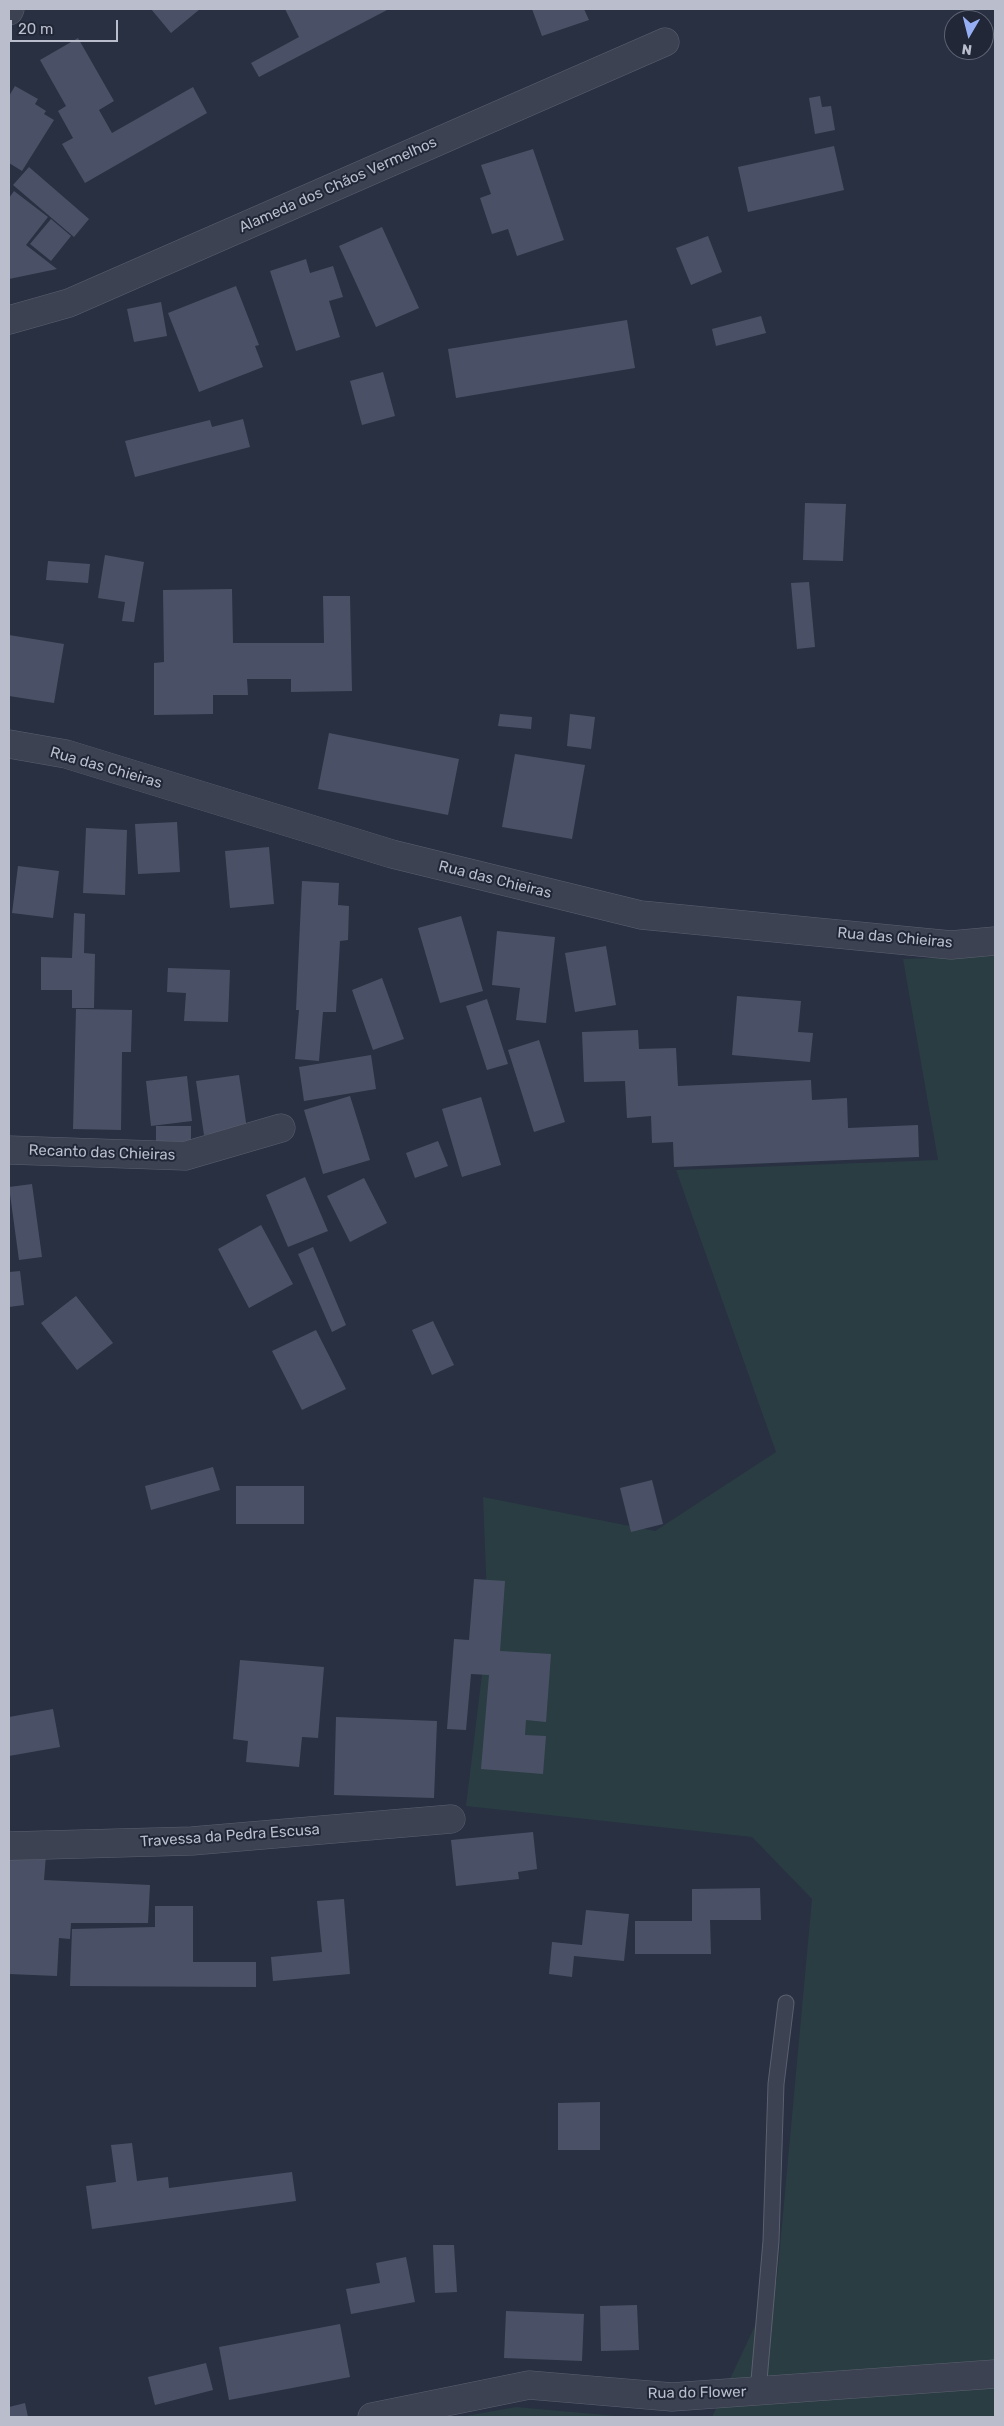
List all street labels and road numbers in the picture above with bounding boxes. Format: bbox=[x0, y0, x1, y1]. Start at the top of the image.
street label: Alameda dos Chãos Vermelhos bbox=[236, 133, 440, 237]
street label: Rua das Chieiras bbox=[48, 743, 164, 793]
street label: Rua das Chieiras bbox=[437, 857, 553, 903]
street label: Rua das Chieiras bbox=[837, 924, 953, 952]
street label: Recanto das Chieiras bbox=[28, 1141, 176, 1165]
street label: Travessa da Pedra Escusa bbox=[140, 1821, 320, 1851]
street label: Rua do Flower bbox=[647, 2383, 747, 2403]

